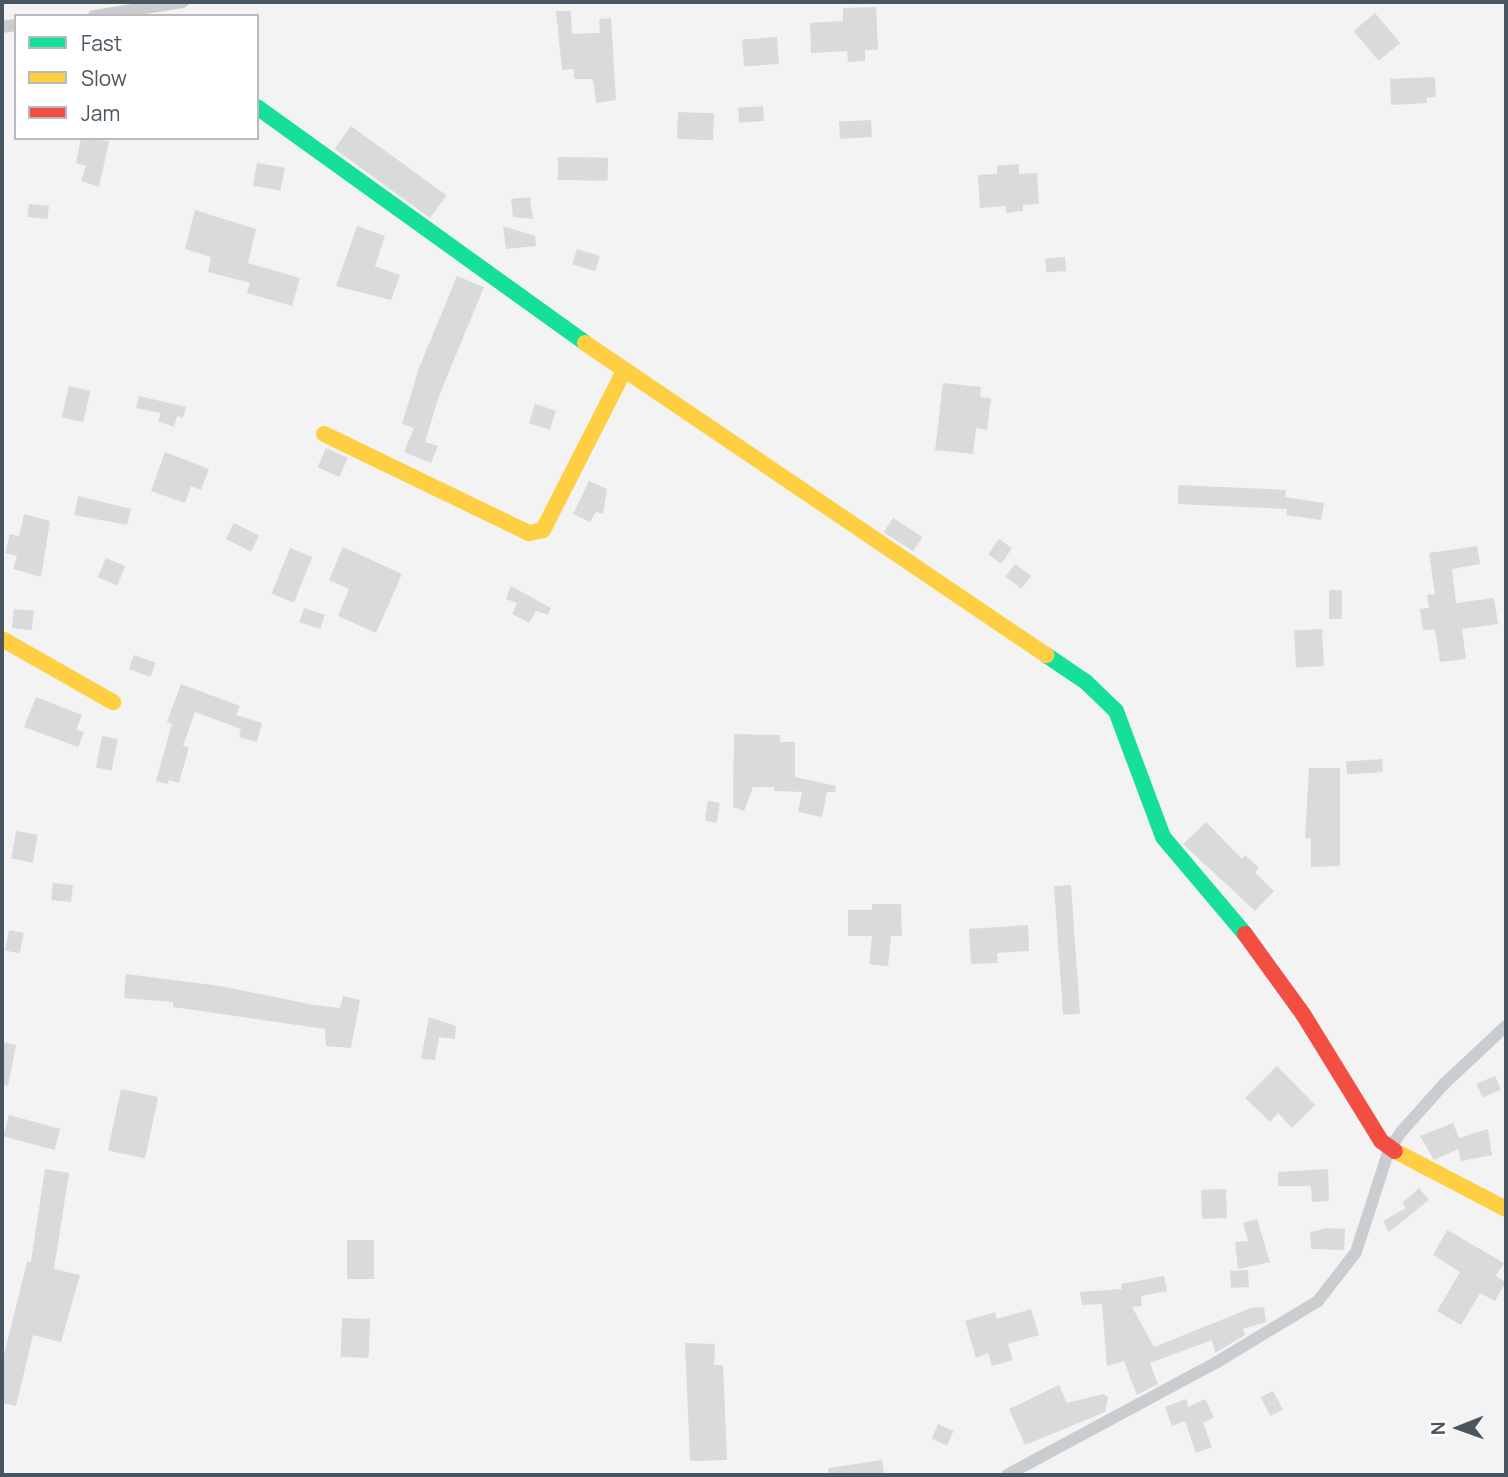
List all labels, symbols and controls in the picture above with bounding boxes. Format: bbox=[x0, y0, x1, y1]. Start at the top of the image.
legend bbox=[14, 14, 259, 140]
text: Fast bbox=[81, 29, 122, 57]
text: Slow bbox=[81, 64, 127, 92]
text: Jam bbox=[81, 99, 120, 127]
north arrow bbox=[1424, 1393, 1494, 1463]
text: N bbox=[1425, 1421, 1451, 1435]

